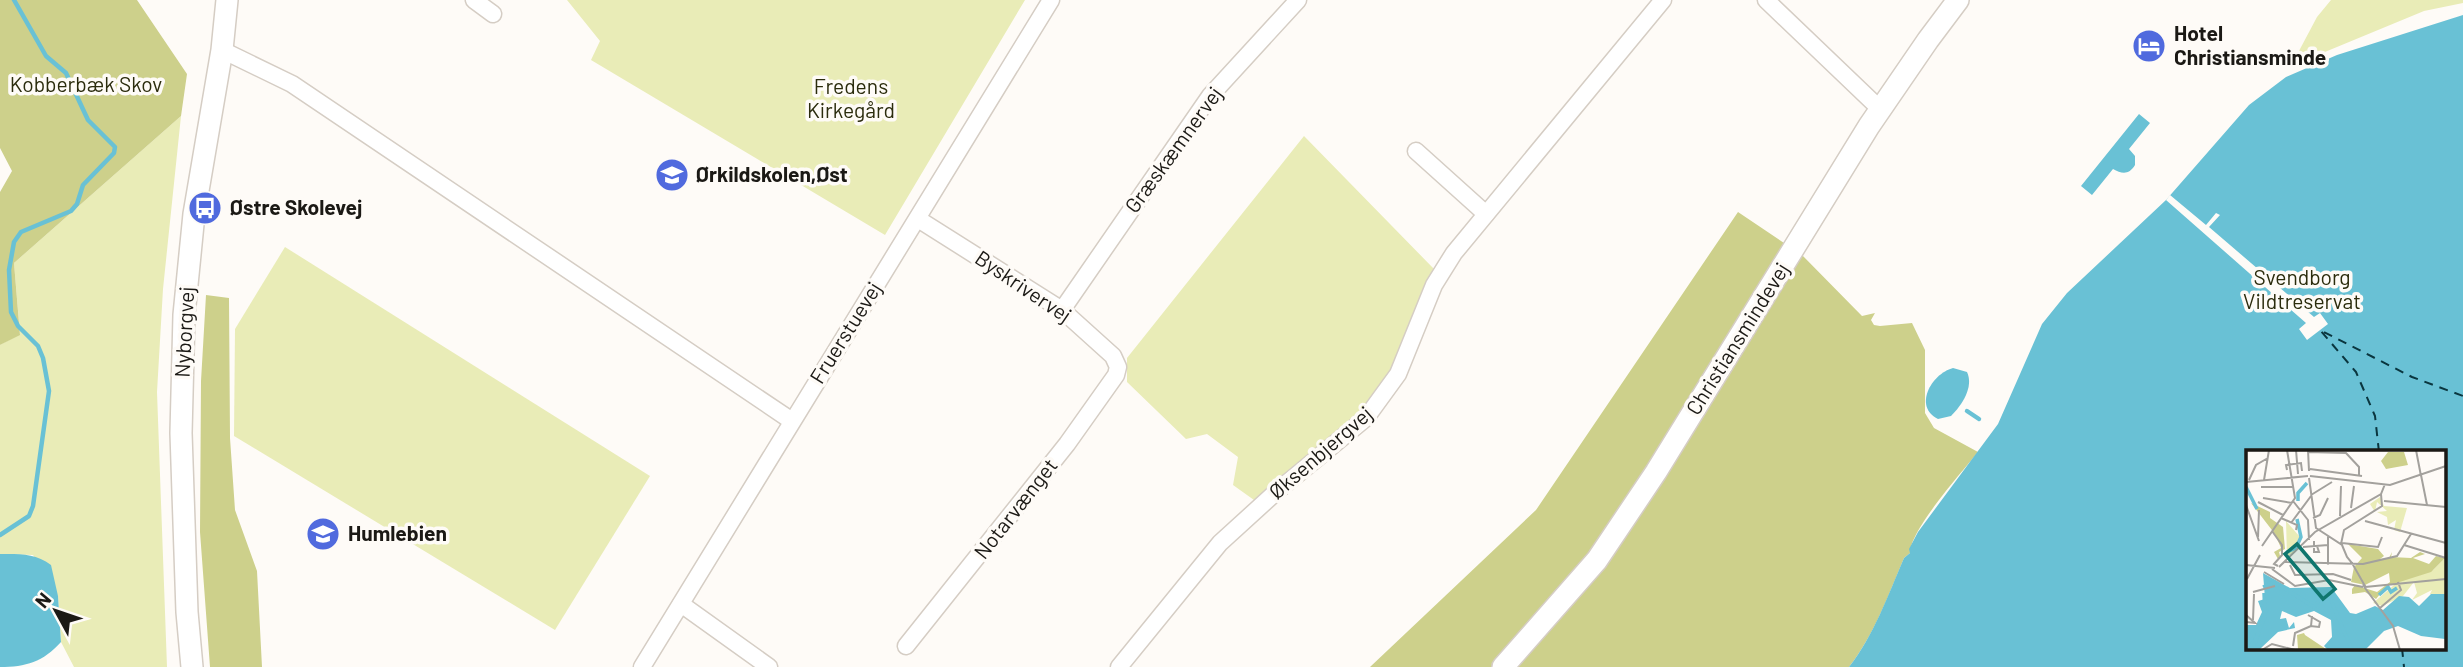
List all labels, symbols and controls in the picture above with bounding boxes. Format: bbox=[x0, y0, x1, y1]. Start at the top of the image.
place label: Hotel Christiansminde bbox=[2174, 20, 2326, 69]
hotel icon: Hotel Christiansminde bbox=[2130, 27, 2168, 65]
park label: Kobberbæk Skov bbox=[10, 71, 162, 96]
park label: Fredens Kirkegård bbox=[807, 73, 895, 122]
street label: Græskæmnervej bbox=[1119, 81, 1227, 217]
school or university icon: Ørkildskolen,Øst bbox=[653, 156, 691, 194]
place label: Ørkildskolen,Øst bbox=[696, 161, 848, 186]
bus stop icon: Østre Skolevej bbox=[186, 189, 224, 227]
place label: Østre Skolevej bbox=[230, 194, 362, 219]
street label: Byskrivervej bbox=[971, 244, 1077, 327]
street label: Christiansmindevej bbox=[1680, 258, 1794, 419]
park label: Svendborg Vildtreservat bbox=[2243, 264, 2361, 313]
street label: Fruerstuevej bbox=[804, 277, 886, 388]
street label: Nyborgvej bbox=[169, 286, 198, 378]
street label: Øksenbjergvej bbox=[1263, 400, 1377, 503]
inset map bbox=[2246, 450, 2446, 650]
street label: Notarvænget bbox=[968, 453, 1062, 563]
school or university icon: Humlebien bbox=[304, 515, 342, 553]
place label: Humlebien bbox=[348, 520, 447, 545]
north arrow bbox=[21, 576, 91, 646]
text: N bbox=[30, 588, 55, 612]

